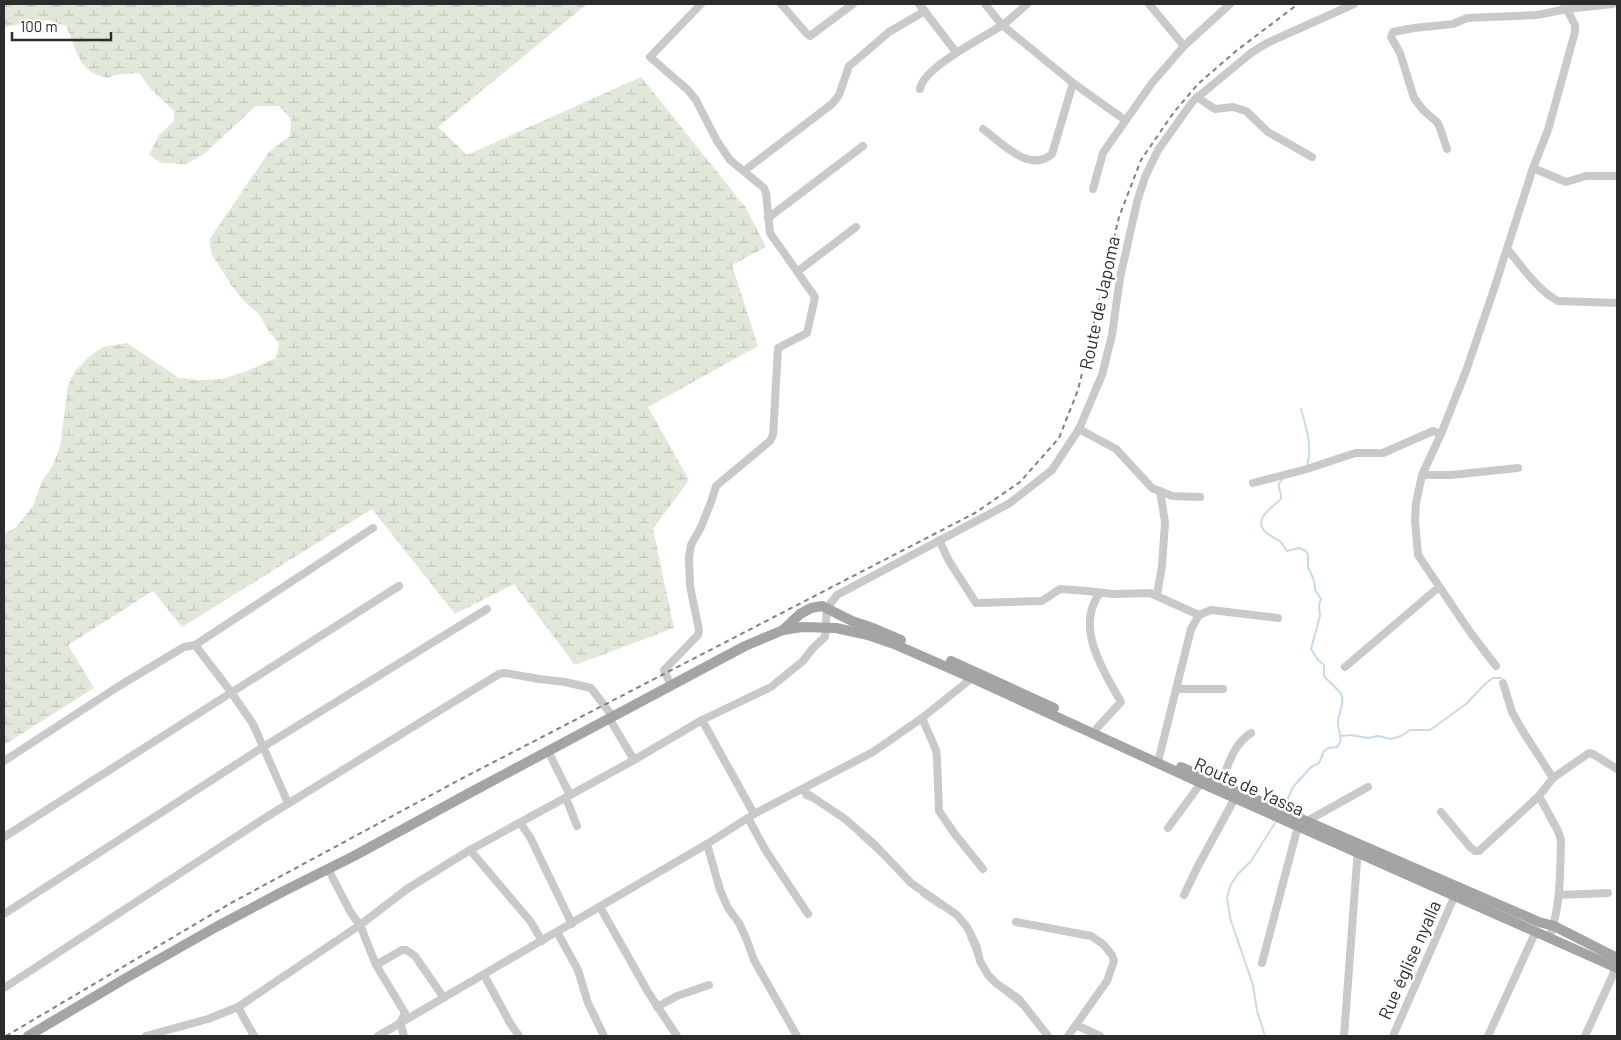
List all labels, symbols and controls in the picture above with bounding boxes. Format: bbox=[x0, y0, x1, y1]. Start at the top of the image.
scale bar bbox=[12, 10, 111, 42]
text: 100 m bbox=[20, 17, 58, 35]
street label: Route de Japoma bbox=[1074, 234, 1124, 372]
street label: Route de Yassa bbox=[1191, 752, 1308, 820]
street label: Rue église nyalla bbox=[1373, 897, 1445, 1023]

